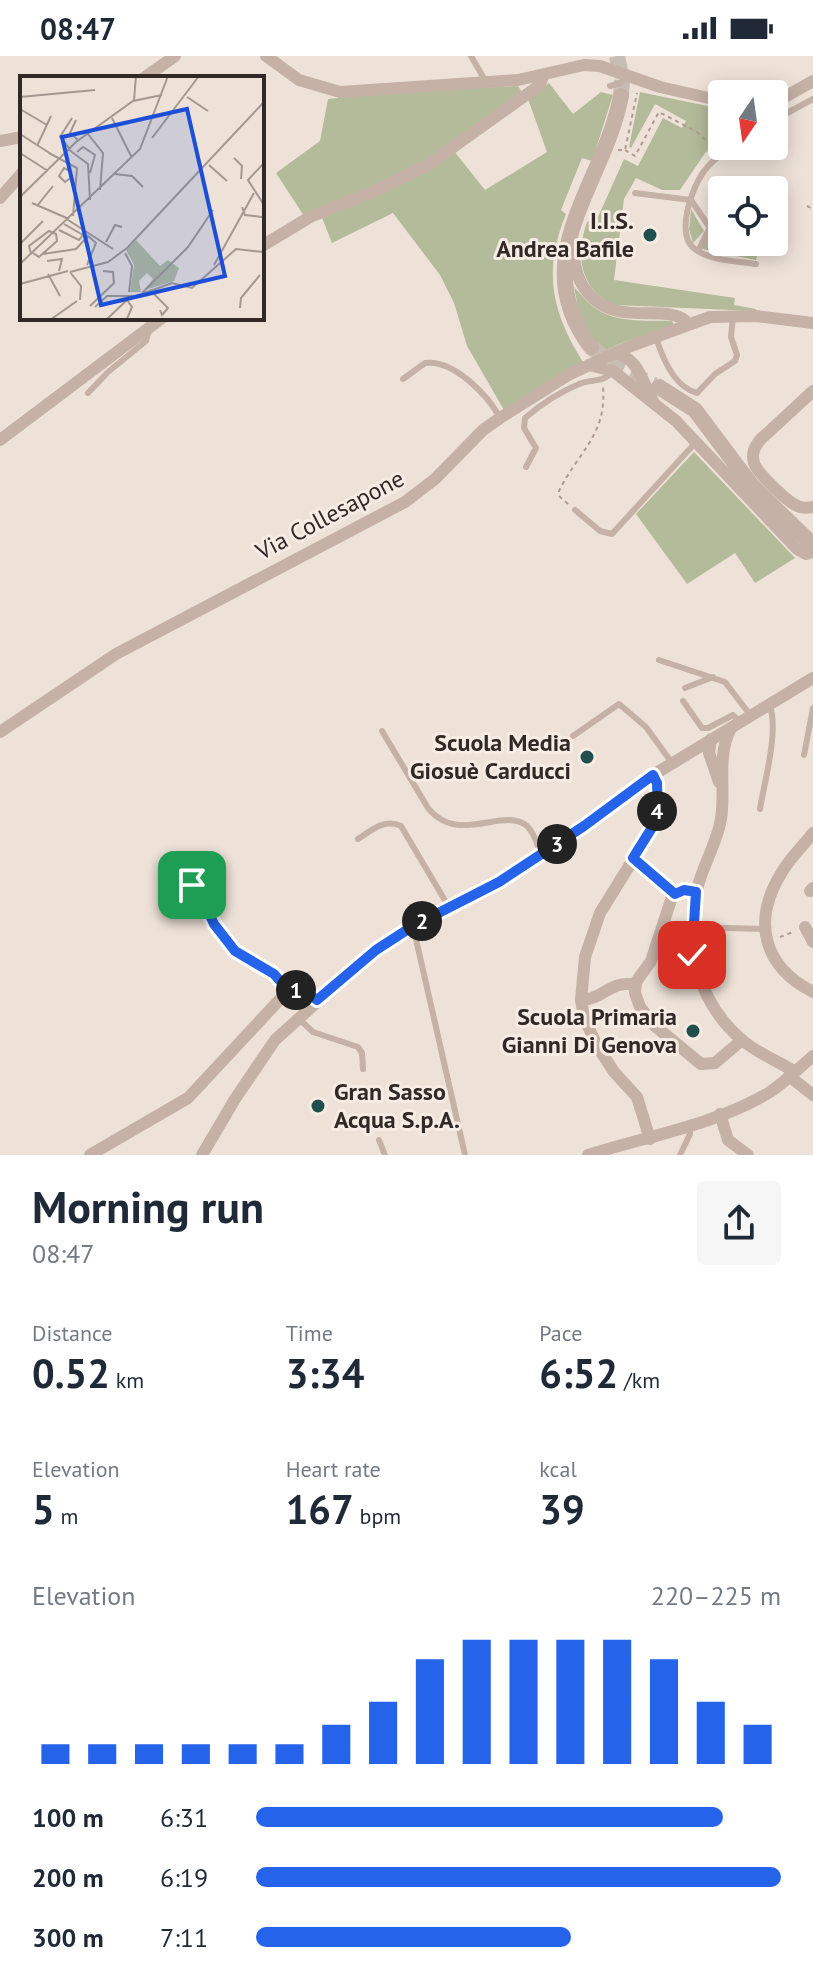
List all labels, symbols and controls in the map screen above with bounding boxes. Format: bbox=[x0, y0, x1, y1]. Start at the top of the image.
text: 08:47 bbox=[40, 9, 116, 48]
inset map bbox=[20, 76, 264, 320]
north arrow bbox=[708, 80, 788, 160]
map controls bbox=[708, 80, 788, 256]
button: locate bbox=[708, 176, 788, 256]
place label: I.I.S. Andrea Bafile bbox=[496, 205, 634, 264]
marker: I.I.S. Andrea Bafile bbox=[641, 226, 659, 244]
street label: Via Collesapone bbox=[249, 462, 409, 567]
place label: Scuola Media Giosuè Carducci bbox=[410, 727, 571, 786]
marker: Scuola Media Giosuè Carducci bbox=[578, 748, 596, 766]
pin: 4 bbox=[637, 791, 677, 831]
text: 4 bbox=[651, 797, 663, 825]
pin: 3 bbox=[537, 824, 577, 864]
text: 3 bbox=[551, 830, 563, 858]
pin bbox=[158, 851, 226, 919]
icon: arrive bbox=[170, 863, 214, 907]
pin: 2 bbox=[402, 901, 442, 941]
text: 2 bbox=[416, 907, 428, 935]
pin bbox=[658, 921, 726, 989]
icon: check bbox=[670, 933, 714, 977]
pin: 1 bbox=[276, 970, 316, 1010]
text: 1 bbox=[290, 976, 302, 1004]
place label: Scuola Primaria Gianni Di Genova bbox=[502, 1001, 677, 1060]
marker: Scuola Primaria Gianni Di Genova bbox=[684, 1022, 702, 1040]
place label: Gran Sasso Acqua S.p.A. bbox=[334, 1076, 460, 1135]
marker: Gran Sasso Acqua S.p.A. bbox=[309, 1097, 327, 1115]
text: Morning run bbox=[32, 1178, 264, 1235]
button: share bbox=[697, 1181, 781, 1265]
text: 08:47 bbox=[32, 1237, 94, 1270]
text: Distance bbox=[32, 1319, 113, 1347]
text: Time bbox=[286, 1319, 333, 1347]
text: Pace bbox=[539, 1319, 582, 1347]
text: 0.52 bbox=[32, 1347, 110, 1399]
text: 3:34 bbox=[286, 1347, 364, 1399]
text: 6:52 bbox=[539, 1347, 618, 1399]
text: km bbox=[110, 1366, 144, 1394]
text: /km bbox=[618, 1366, 660, 1394]
text: Elevation bbox=[32, 1455, 120, 1483]
text: Heart rate bbox=[286, 1455, 381, 1483]
text: kcal bbox=[539, 1455, 577, 1483]
text: 5 bbox=[32, 1483, 55, 1535]
text: 167 bbox=[286, 1483, 354, 1535]
text: 39 bbox=[539, 1483, 585, 1535]
text: m bbox=[55, 1502, 78, 1530]
text: bpm bbox=[354, 1502, 401, 1530]
text: Elevation bbox=[32, 1579, 136, 1612]
text: 220–225 m bbox=[651, 1579, 781, 1612]
text: 100 m bbox=[32, 1801, 104, 1834]
text: 6:31 bbox=[160, 1801, 208, 1834]
text: 200 m bbox=[32, 1861, 104, 1894]
text: 6:19 bbox=[160, 1861, 208, 1894]
text: 300 m bbox=[32, 1921, 104, 1954]
text: 7:11 bbox=[160, 1921, 208, 1954]

